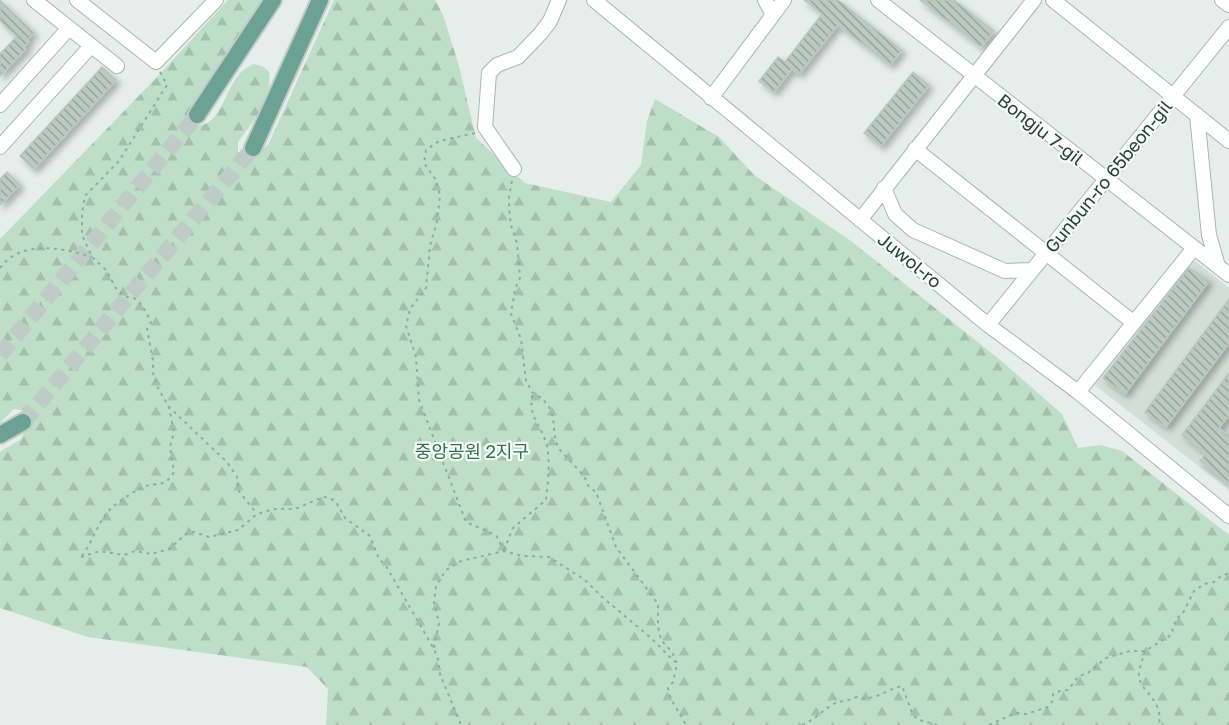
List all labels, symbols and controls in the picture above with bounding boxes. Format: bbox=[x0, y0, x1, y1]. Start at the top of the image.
street label: Bongju 7-gil bbox=[994, 89, 1089, 170]
street label: Gunbun-ro 65beon-gil bbox=[1040, 95, 1176, 257]
street label: Juwol-ro bbox=[874, 228, 946, 292]
park label: 중앙공원 2지구 bbox=[415, 440, 529, 462]

